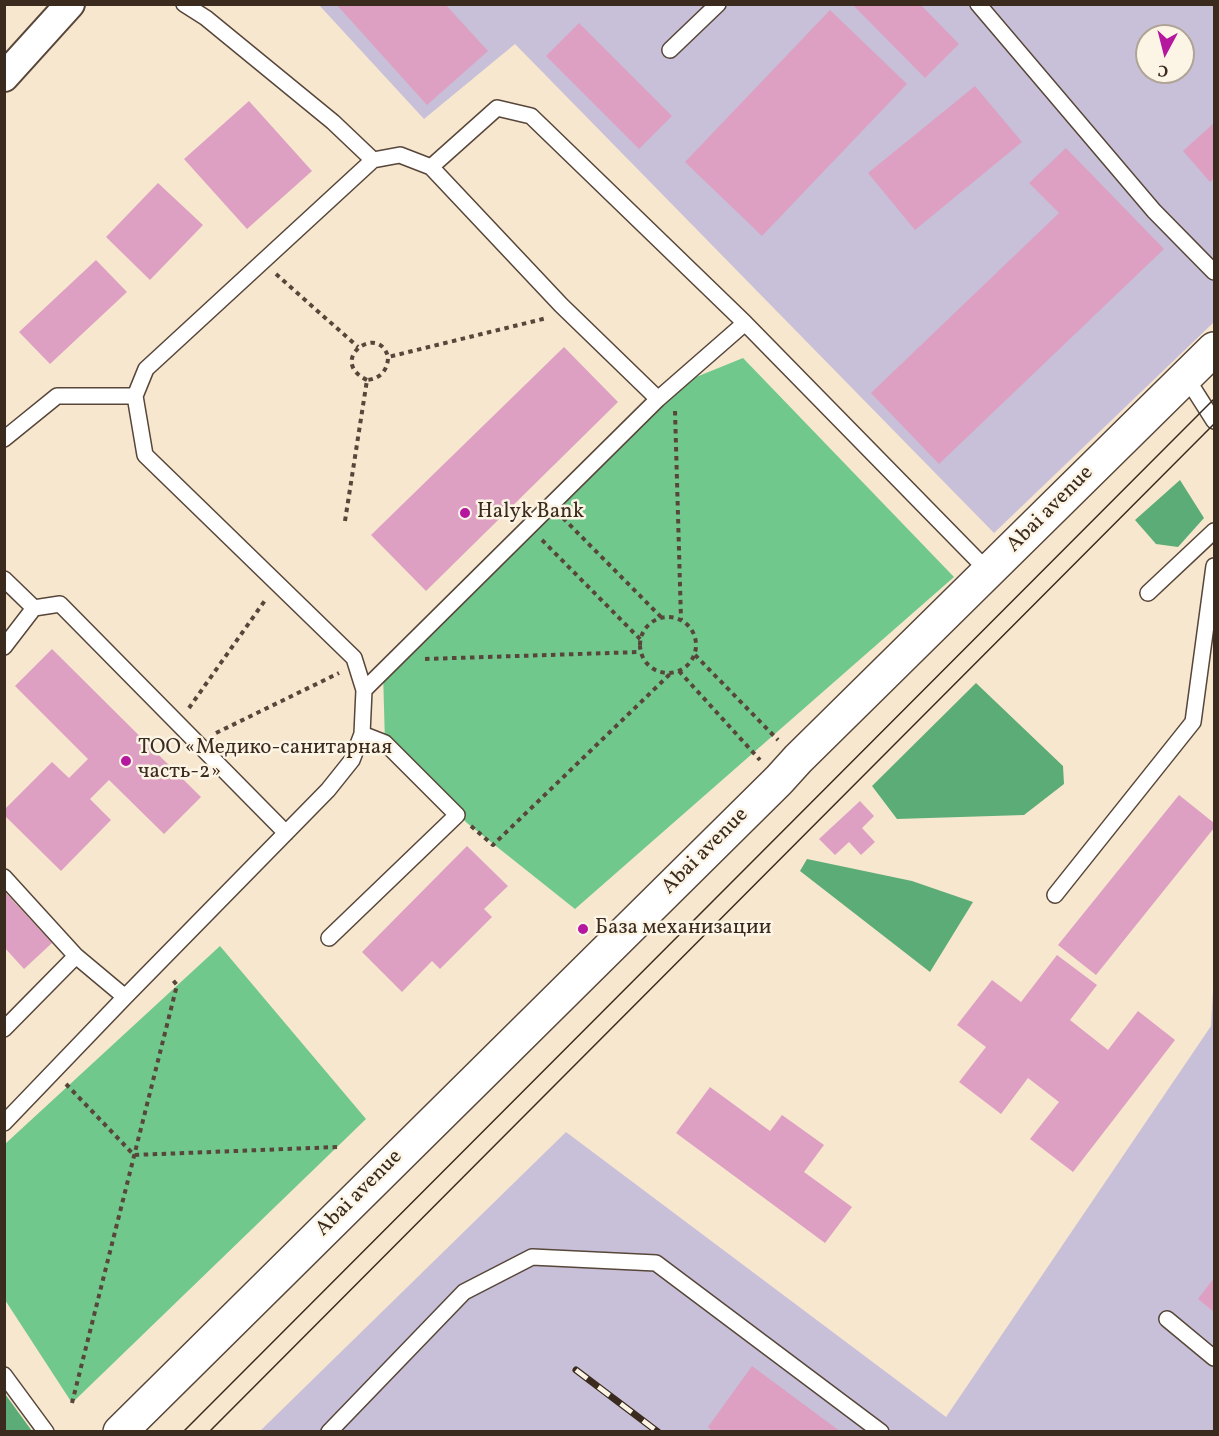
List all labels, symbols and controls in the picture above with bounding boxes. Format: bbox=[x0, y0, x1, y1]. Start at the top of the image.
north arrow bbox=[1135, 24, 1195, 84]
text: С bbox=[1157, 58, 1170, 81]
street label: Abai avenue bbox=[1002, 461, 1100, 559]
place label: Halyk Bank bbox=[477, 500, 584, 526]
marker: Halyk Bank bbox=[458, 506, 472, 520]
place label: ТОО «Медико-санитарная часть-2» bbox=[138, 736, 392, 786]
marker: ТОО «Медико-санитарная часть-2» bbox=[119, 754, 133, 768]
street label: Abai avenue bbox=[657, 803, 755, 901]
place label: База механизации bbox=[595, 916, 772, 942]
marker: База механизации bbox=[576, 922, 590, 936]
street label: Abai avenue bbox=[311, 1145, 409, 1243]

